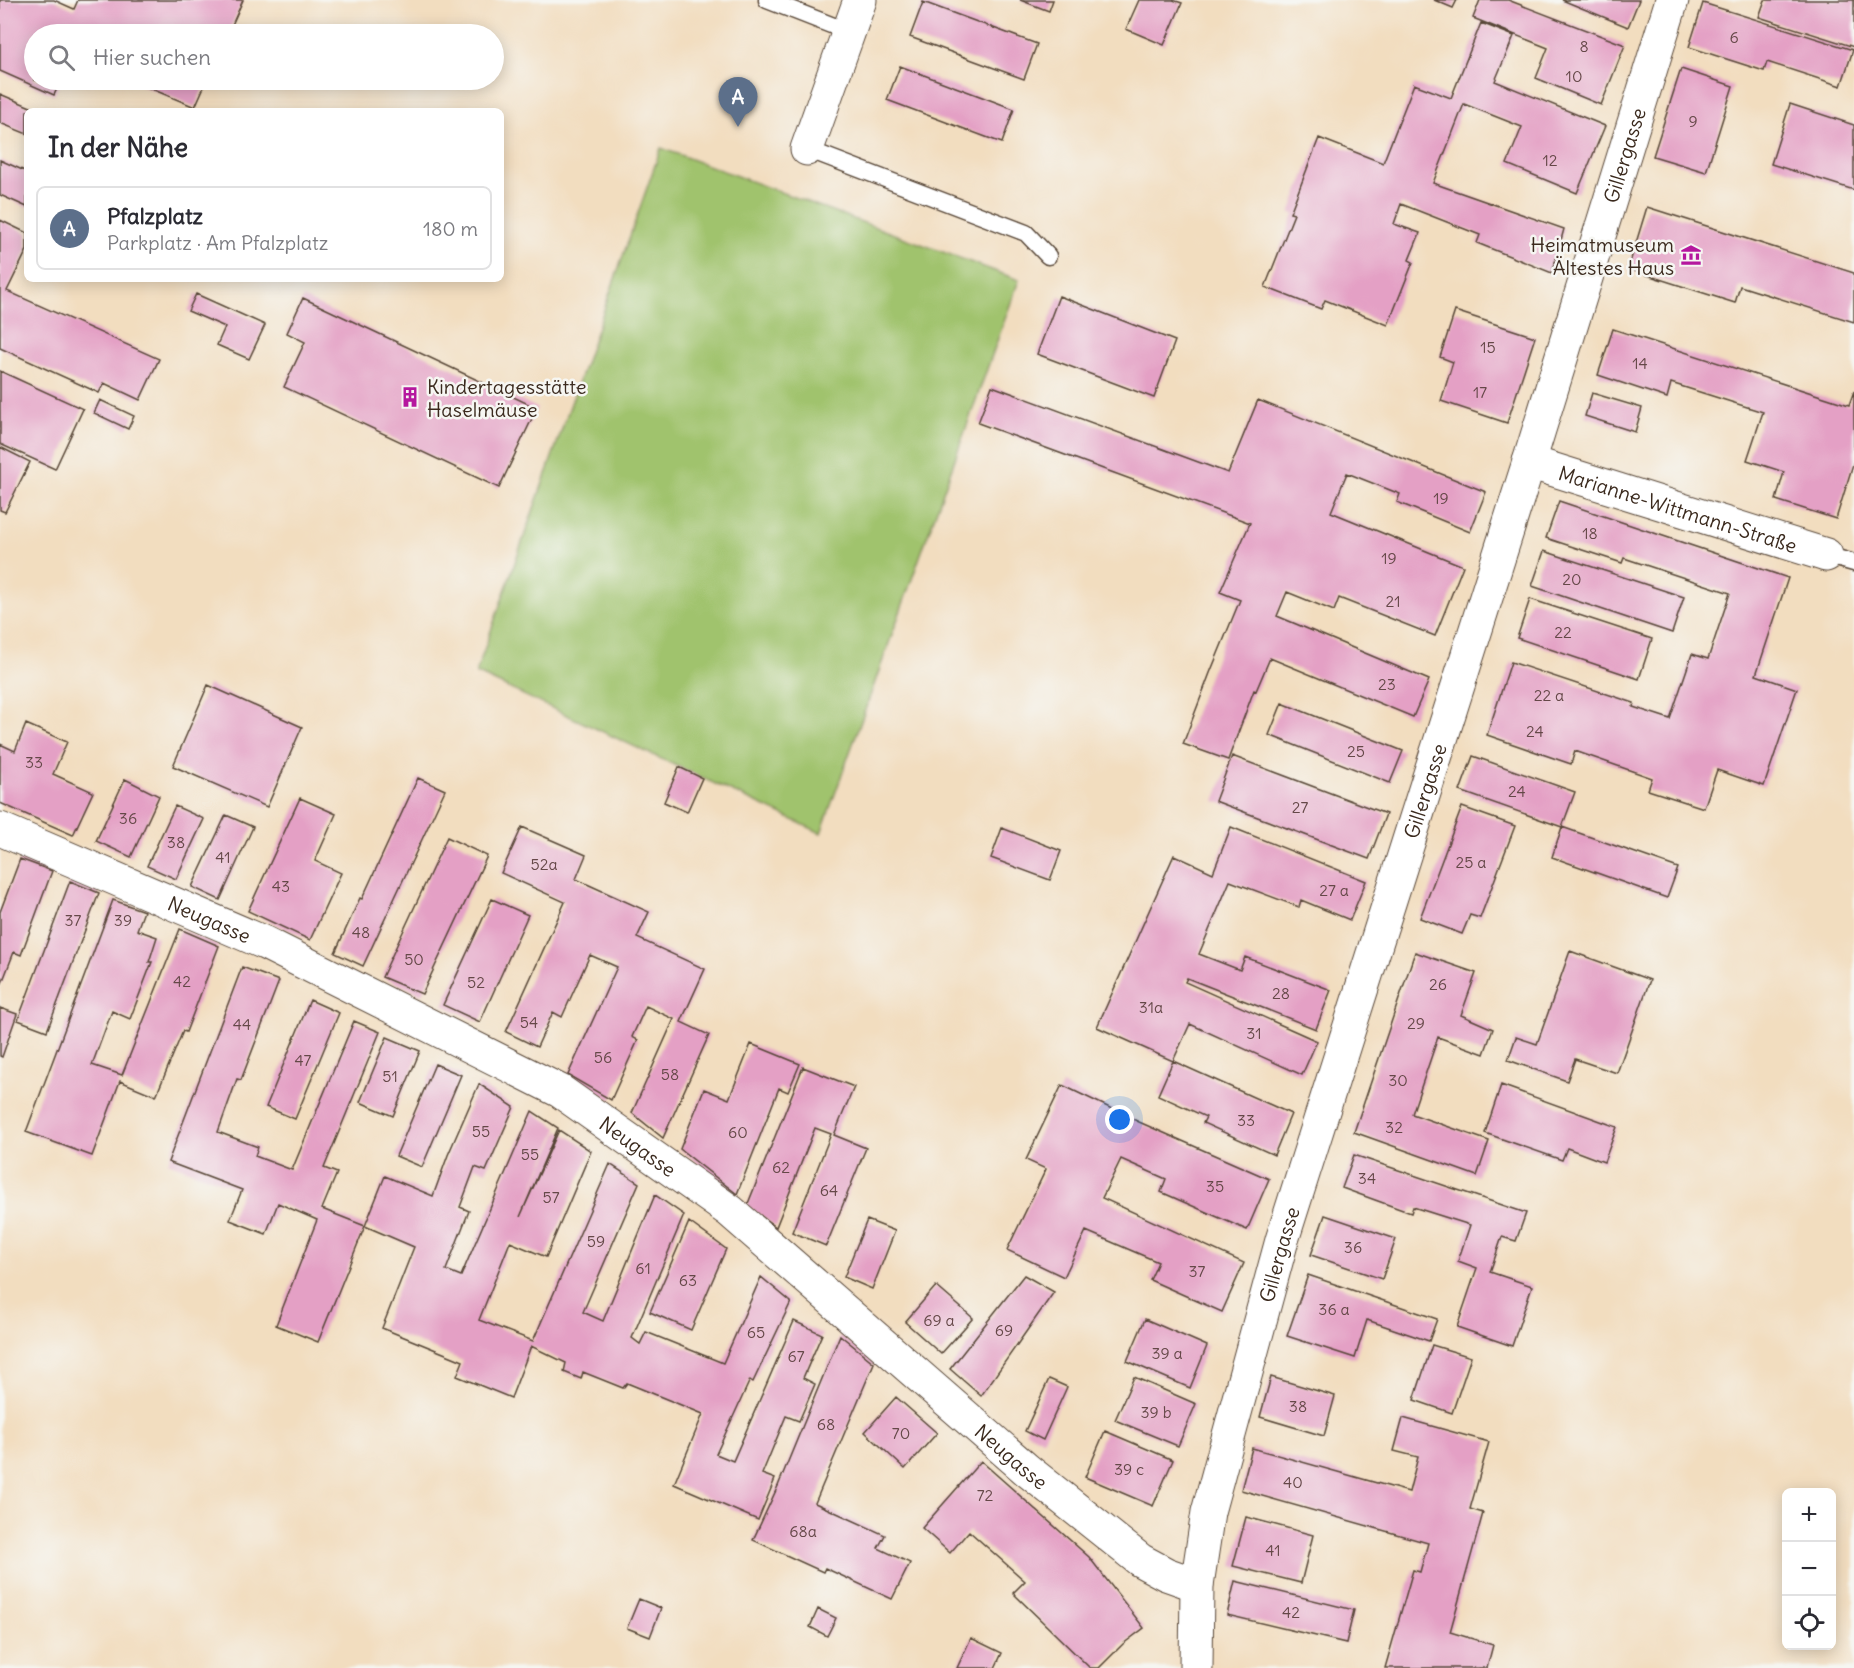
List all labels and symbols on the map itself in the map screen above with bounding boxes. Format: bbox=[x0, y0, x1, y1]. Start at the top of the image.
house number: 6 bbox=[1729, 27, 1739, 47]
house number: 8 bbox=[1579, 36, 1589, 56]
house number: 10 bbox=[1566, 66, 1582, 86]
pin: A bbox=[718, 78, 758, 127]
street label: Gillergasse bbox=[1597, 105, 1650, 206]
house number: 9 bbox=[1688, 111, 1698, 131]
house number: 12 bbox=[1542, 150, 1558, 170]
place label: Heimatmuseum Ältestes Haus bbox=[1531, 232, 1674, 280]
museum icon: Heimatmuseum Ältestes Haus bbox=[1679, 243, 1703, 267]
house number: 15 bbox=[1480, 337, 1496, 357]
house number: 14 bbox=[1632, 353, 1648, 373]
place label: Kindertagesstätte Haselmäuse bbox=[427, 374, 586, 422]
house number: 17 bbox=[1473, 382, 1487, 402]
building icon: Kindertagesstätte Haselmäuse bbox=[398, 385, 422, 409]
street label: Marianne-Wittmann-Straße bbox=[1556, 460, 1800, 558]
house number: 19 bbox=[1433, 488, 1449, 508]
house number: 18 bbox=[1582, 523, 1598, 543]
house number: 19 bbox=[1381, 548, 1397, 568]
house number: 20 bbox=[1562, 569, 1582, 589]
house number: 21 bbox=[1385, 591, 1401, 611]
house number: 22 bbox=[1554, 622, 1572, 642]
house number: 23 bbox=[1378, 674, 1396, 694]
house number: 22 a bbox=[1534, 685, 1564, 705]
house number: 24 bbox=[1526, 721, 1544, 741]
street label: Gillergasse bbox=[1398, 740, 1451, 841]
house number: 25 bbox=[1347, 741, 1365, 761]
house number: 33 bbox=[25, 752, 43, 772]
house number: 24 bbox=[1508, 781, 1526, 801]
house number: 27 bbox=[1292, 797, 1308, 817]
house number: 36 bbox=[119, 808, 137, 828]
house number: 38 bbox=[167, 832, 185, 852]
house number: 41 bbox=[215, 847, 231, 867]
house number: 25 a bbox=[1456, 852, 1486, 872]
house number: 52a bbox=[530, 854, 558, 874]
house number: 43 bbox=[272, 876, 290, 896]
house number: 27 a bbox=[1319, 880, 1349, 900]
street label: Neugasse bbox=[164, 890, 255, 948]
house number: 37 bbox=[65, 910, 82, 930]
house number: 39 bbox=[114, 910, 132, 930]
house number: 48 bbox=[352, 922, 370, 942]
house number: 50 bbox=[404, 949, 424, 969]
house number: 42 bbox=[173, 971, 191, 991]
house number: 52 bbox=[467, 972, 485, 992]
house number: 26 bbox=[1429, 974, 1447, 994]
house number: 28 bbox=[1272, 983, 1290, 1003]
house number: 31a bbox=[1139, 997, 1163, 1017]
house number: 54 bbox=[520, 1012, 538, 1032]
house number: 29 bbox=[1407, 1013, 1425, 1033]
house number: 44 bbox=[233, 1014, 251, 1034]
house number: 31 bbox=[1246, 1023, 1262, 1043]
house number: 56 bbox=[594, 1047, 612, 1067]
house number: 47 bbox=[295, 1050, 312, 1070]
house number: 58 bbox=[661, 1064, 679, 1084]
house number: 51 bbox=[382, 1066, 398, 1086]
house number: 30 bbox=[1388, 1070, 1408, 1090]
your location bbox=[1105, 1105, 1134, 1134]
house number: 33 bbox=[1237, 1110, 1255, 1130]
street label: Neugasse bbox=[595, 1111, 681, 1182]
house number: 32 bbox=[1385, 1117, 1403, 1137]
house number: 55 bbox=[472, 1121, 490, 1141]
house number: 60 bbox=[728, 1122, 748, 1142]
house number: 55 bbox=[521, 1144, 539, 1164]
house number: 62 bbox=[772, 1157, 790, 1177]
house number: 34 bbox=[1358, 1168, 1376, 1188]
house number: 35 bbox=[1206, 1176, 1224, 1196]
house number: 64 bbox=[820, 1180, 838, 1200]
house number: 57 bbox=[542, 1187, 560, 1207]
street label: Gillergasse bbox=[1253, 1203, 1304, 1305]
house number: 59 bbox=[587, 1231, 605, 1251]
house number: 36 bbox=[1344, 1237, 1362, 1257]
house number: 61 bbox=[635, 1258, 651, 1278]
house number: 37 bbox=[1189, 1261, 1206, 1281]
house number: 63 bbox=[679, 1270, 697, 1290]
house number: 36 a bbox=[1318, 1299, 1350, 1319]
house number: 69 a bbox=[923, 1310, 955, 1330]
house number: 69 bbox=[995, 1320, 1013, 1340]
house number: 65 bbox=[747, 1322, 765, 1342]
house number: 39 a bbox=[1151, 1343, 1183, 1363]
house number: 67 bbox=[787, 1346, 805, 1366]
house number: 38 bbox=[1289, 1396, 1307, 1416]
house number: 39 b bbox=[1141, 1402, 1172, 1422]
house number: 68 bbox=[817, 1414, 835, 1434]
street label: Neugasse bbox=[970, 1418, 1053, 1494]
house number: 70 bbox=[892, 1423, 910, 1443]
house number: 39 c bbox=[1114, 1459, 1144, 1479]
house number: 40 bbox=[1283, 1472, 1303, 1492]
house number: 72 bbox=[977, 1485, 994, 1505]
house number: 68a bbox=[789, 1521, 817, 1541]
house number: 41 bbox=[1265, 1540, 1281, 1560]
house number: 42 bbox=[1282, 1602, 1300, 1622]

